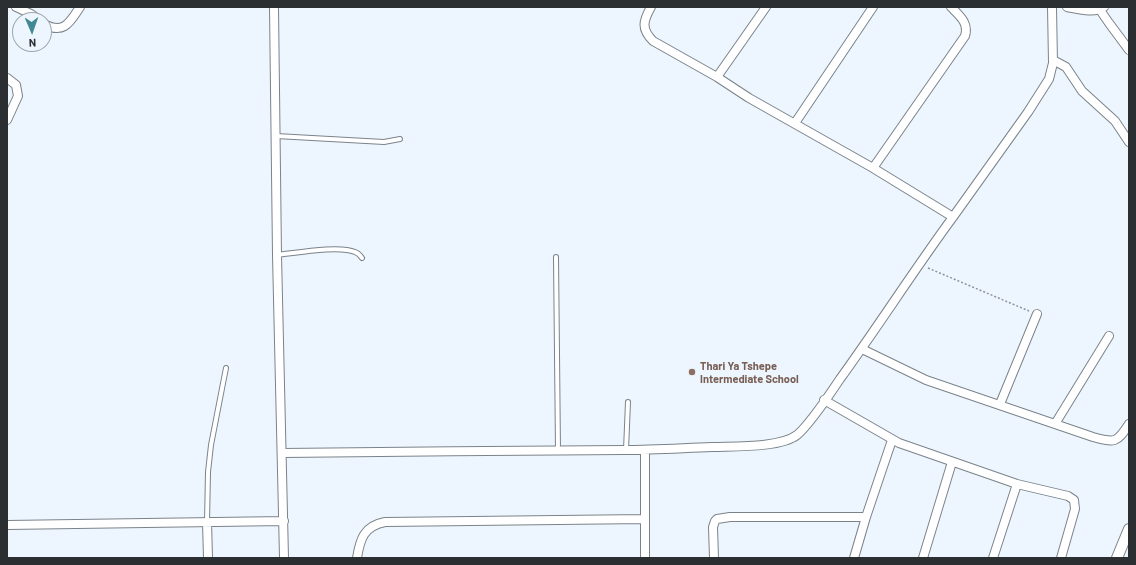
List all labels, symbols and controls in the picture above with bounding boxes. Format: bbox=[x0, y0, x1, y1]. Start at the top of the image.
north arrow bbox=[12, 12, 52, 52]
text: N bbox=[29, 37, 36, 50]
place label: Thari Ya Tshepe Intermediate School bbox=[700, 359, 799, 385]
marker: Thari Ya Tshepe Intermediate School bbox=[687, 367, 697, 377]

